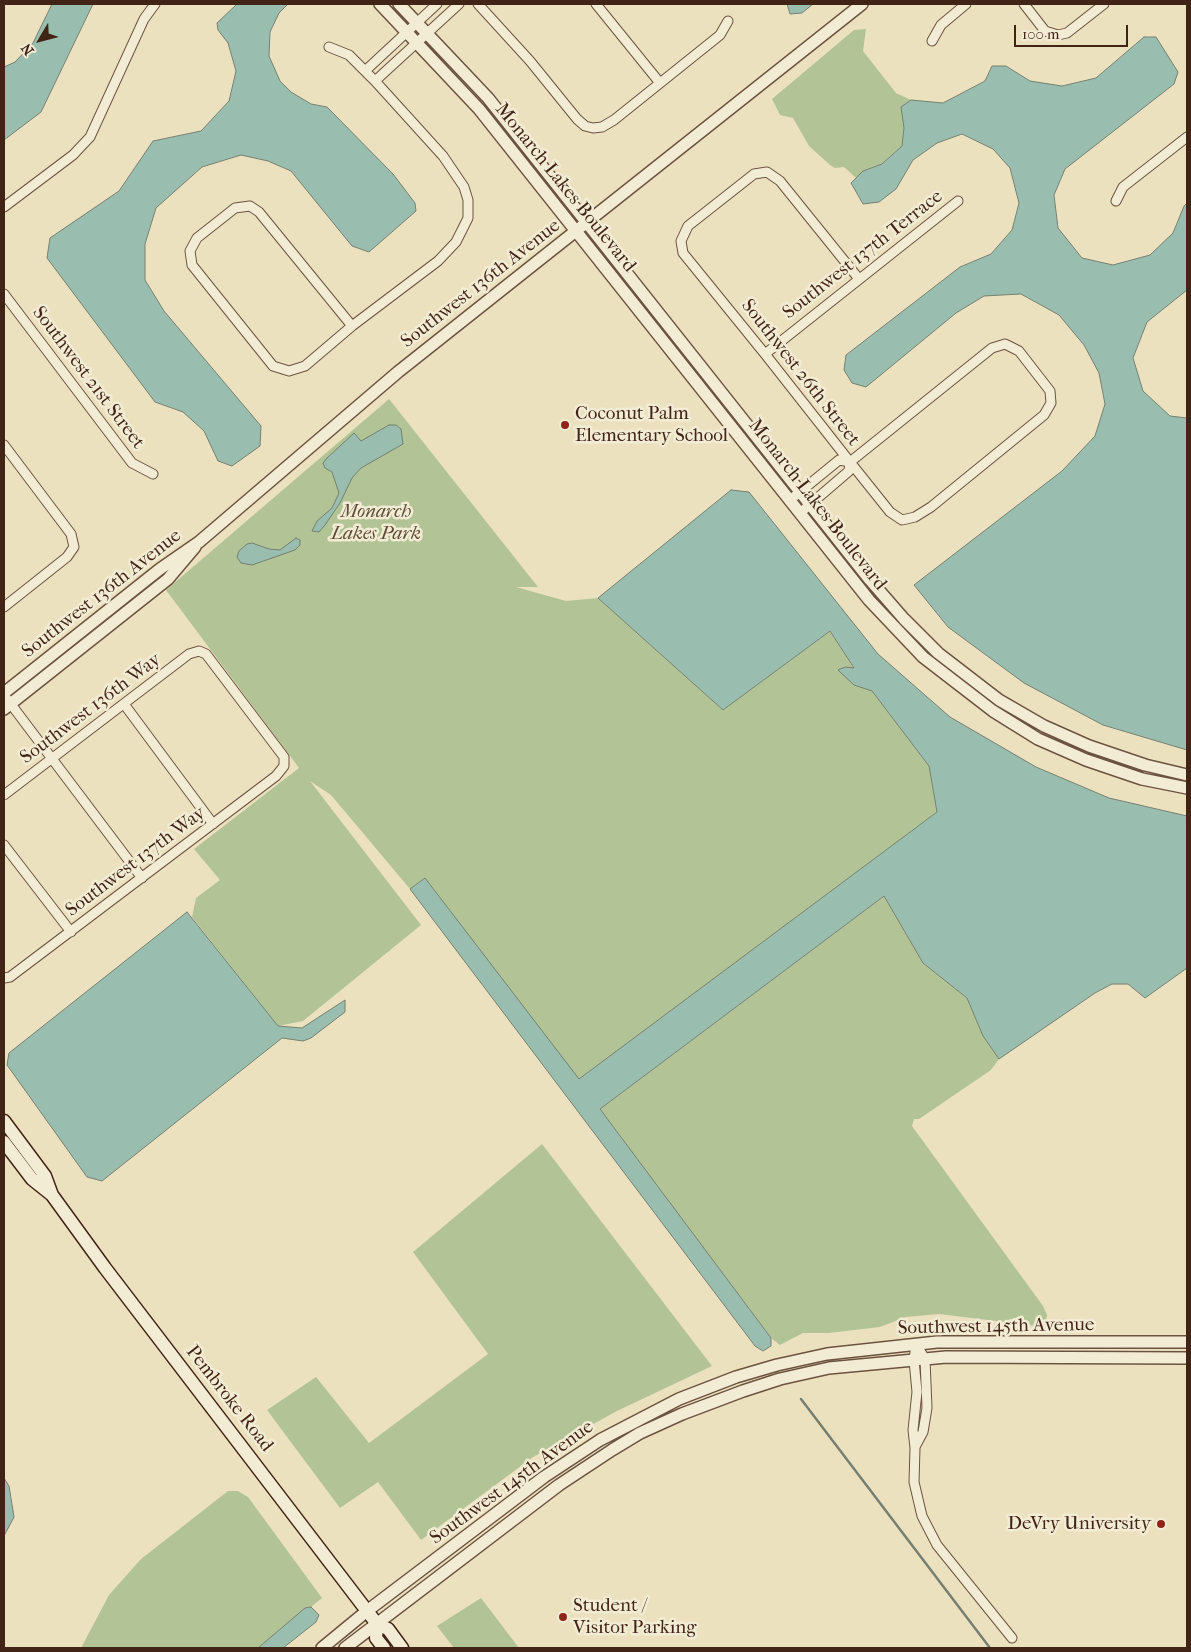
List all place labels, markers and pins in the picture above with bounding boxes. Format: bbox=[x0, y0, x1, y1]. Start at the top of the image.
place label: Coconut Palm Elementary School bbox=[575, 403, 728, 447]
marker: Coconut Palm Elementary School bbox=[559, 419, 571, 431]
place label: DeVry University bbox=[1008, 1513, 1151, 1535]
marker: DeVry University bbox=[1155, 1518, 1167, 1530]
place label: Student / Visitor Parking bbox=[573, 1595, 696, 1639]
marker: Student / Visitor Parking bbox=[557, 1611, 569, 1623]

